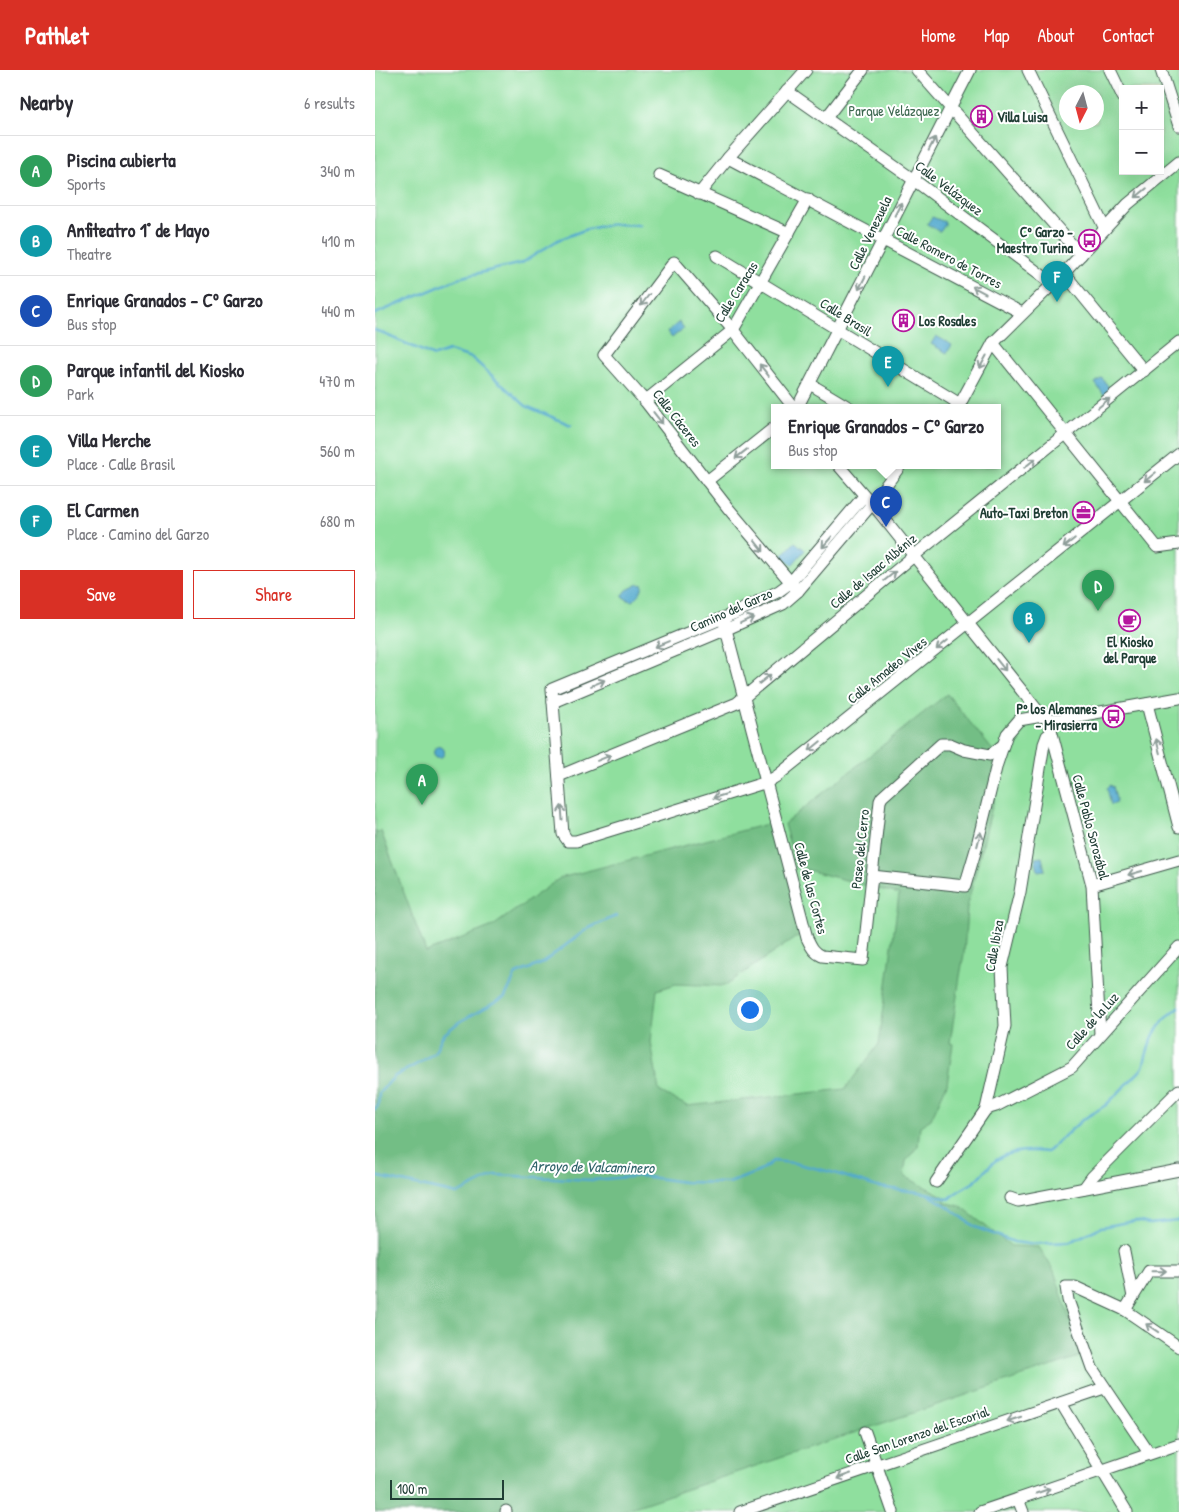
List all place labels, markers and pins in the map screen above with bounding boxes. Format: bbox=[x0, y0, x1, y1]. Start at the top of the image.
building icon: Villa Luisa bbox=[969, 105, 993, 129]
place label: Villa Luisa bbox=[997, 107, 1048, 126]
place label: Cº Garzo - Maestro Turina bbox=[997, 222, 1074, 257]
bus stop icon: Cº Garzo - Maestro Turina bbox=[1077, 228, 1101, 252]
pin: F bbox=[1041, 261, 1073, 302]
building icon: Los Rosales bbox=[891, 309, 915, 333]
place label: Los Rosales bbox=[919, 311, 977, 330]
pin: E bbox=[872, 346, 904, 387]
pin: C bbox=[870, 486, 902, 527]
office icon: Auto-Taxi Breton bbox=[1072, 501, 1096, 525]
place label: Auto-Taxi Breton bbox=[980, 503, 1068, 522]
pin: D bbox=[1082, 570, 1114, 611]
pin: B bbox=[1013, 602, 1045, 643]
cafe icon: El Kiosko del Parque bbox=[1118, 608, 1142, 632]
place label: El Kiosko del Parque bbox=[1103, 632, 1157, 669]
place label: Pº los Alemanes - Mirasierra bbox=[1016, 699, 1098, 734]
bus stop icon: Pº los Alemanes - Mirasierra bbox=[1101, 705, 1125, 729]
pin: A bbox=[406, 764, 438, 805]

